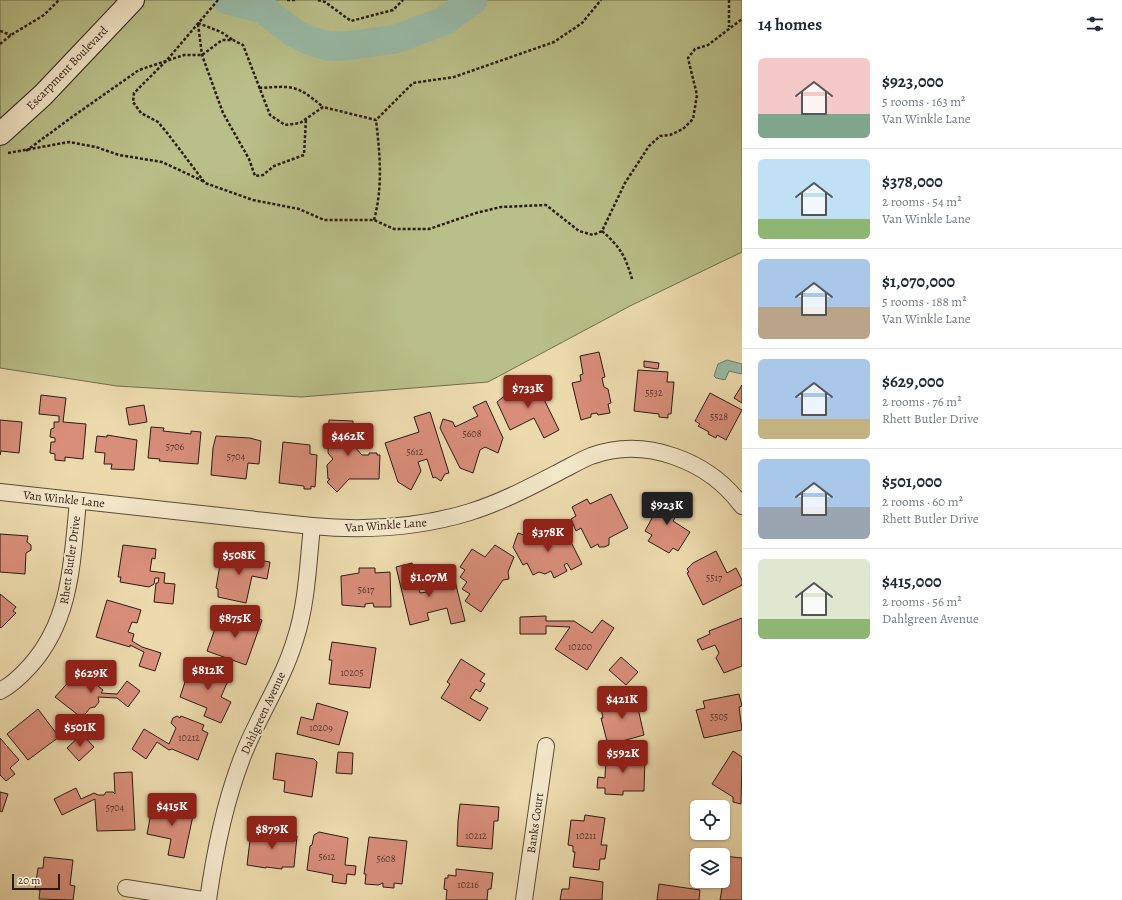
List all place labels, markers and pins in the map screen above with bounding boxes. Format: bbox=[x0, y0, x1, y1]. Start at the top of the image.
pin: $733K bbox=[500, 375, 556, 409]
pin: $462K bbox=[320, 423, 376, 457]
pin: $923K bbox=[639, 492, 695, 526]
pin: $378K bbox=[520, 519, 576, 553]
pin: $508K bbox=[211, 542, 267, 576]
pin: $1.07M bbox=[396, 564, 462, 598]
pin: $875K bbox=[207, 605, 263, 639]
pin: $812K bbox=[180, 657, 236, 691]
pin: $629K bbox=[63, 660, 119, 694]
pin: $421K bbox=[594, 686, 650, 720]
pin: $501K bbox=[52, 714, 108, 748]
pin: $592K bbox=[595, 740, 651, 774]
pin: $415K bbox=[144, 793, 200, 827]
pin: $879K bbox=[244, 816, 300, 850]

